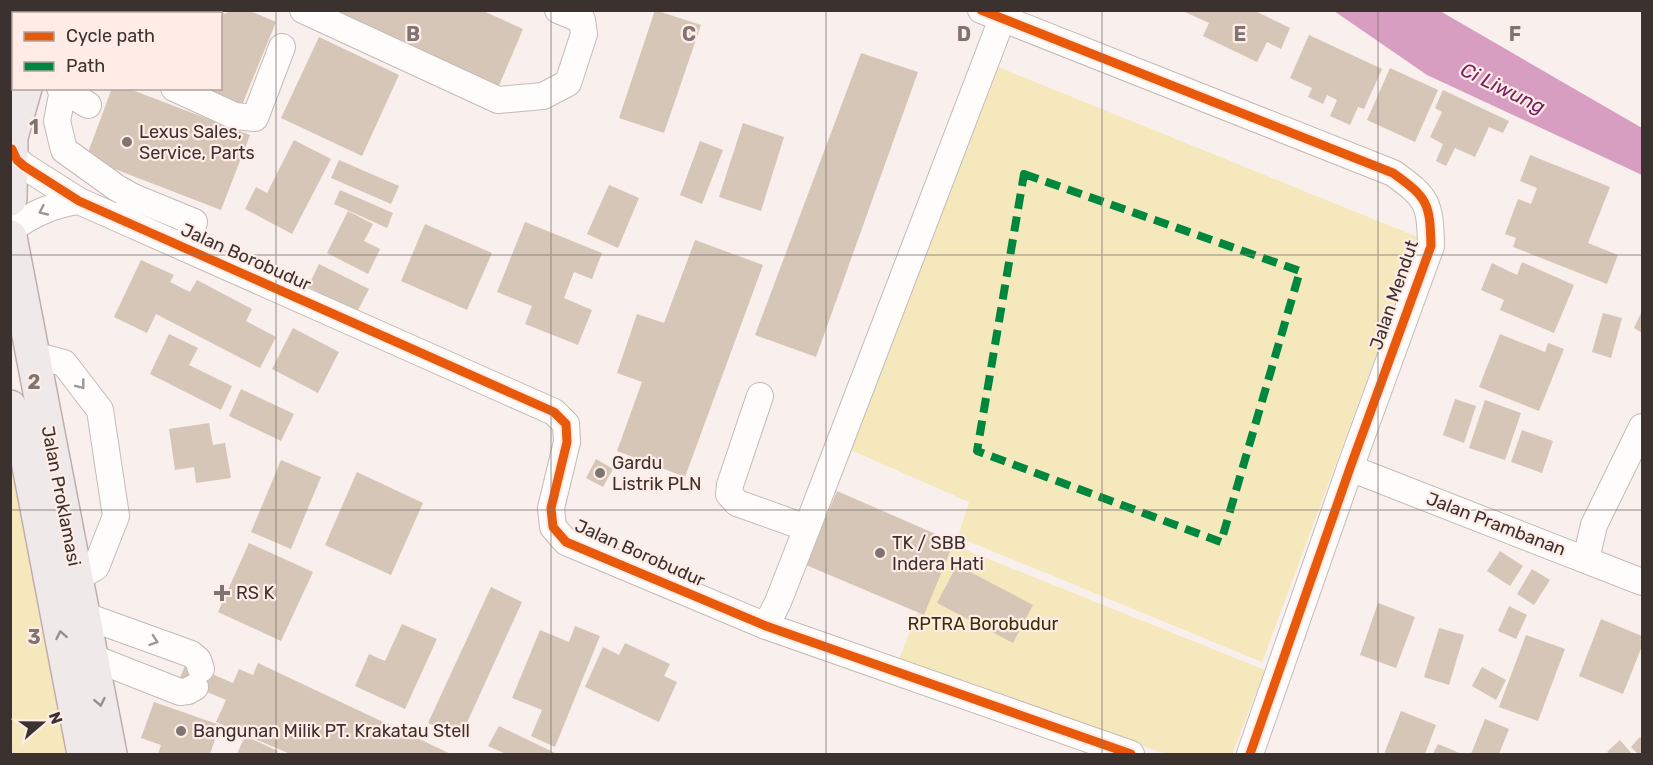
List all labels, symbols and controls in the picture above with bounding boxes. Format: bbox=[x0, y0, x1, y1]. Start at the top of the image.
legend bbox=[12, 12, 222, 90]
text: B bbox=[406, 22, 420, 46]
text: C bbox=[682, 22, 696, 46]
text: D bbox=[957, 22, 971, 46]
text: E bbox=[1234, 22, 1246, 46]
text: F bbox=[1509, 22, 1521, 46]
text: Cycle path bbox=[66, 25, 155, 47]
text: Path bbox=[66, 55, 105, 77]
water label: Ci Liwung bbox=[1457, 57, 1549, 119]
text: 1 bbox=[29, 115, 39, 139]
place label: Lexus Sales, Service, Parts bbox=[139, 121, 255, 164]
marker: Lexus Sales, Service, Parts bbox=[120, 135, 134, 149]
one-way arrow bbox=[38, 203, 49, 215]
street label: Jalan Borobudur bbox=[177, 218, 315, 296]
street label: Jalan Mendut bbox=[1365, 237, 1423, 353]
text: 2 bbox=[28, 370, 41, 394]
one-way arrow bbox=[73, 378, 84, 389]
street label: Jalan Proklamasi bbox=[37, 424, 85, 568]
place label: Gardu Listrik PLN bbox=[612, 452, 702, 495]
marker: Gardu Listrik PLN bbox=[593, 466, 607, 480]
street label: Jalan Prambanan bbox=[1423, 487, 1569, 561]
street label: Jalan Borobudur bbox=[571, 514, 709, 592]
place label: TK / SBB Indera Hati bbox=[892, 532, 984, 575]
marker: TK / SBB Indera Hati bbox=[873, 546, 887, 560]
place label: RS K bbox=[236, 582, 274, 604]
marker: RS K bbox=[213, 584, 231, 602]
park label: RPTRA Borobudur bbox=[908, 613, 1059, 635]
text: 3 bbox=[27, 625, 41, 649]
one-way arrow bbox=[55, 630, 68, 640]
one-way arrow bbox=[148, 633, 159, 646]
north arrow bbox=[12, 693, 72, 753]
one-way arrow bbox=[93, 696, 106, 706]
text: N bbox=[45, 709, 67, 727]
place label: Bangunan Milik PT. Krakatau Stell bbox=[193, 720, 470, 742]
marker: Bangunan Milik PT. Krakatau Stell bbox=[174, 724, 188, 738]

